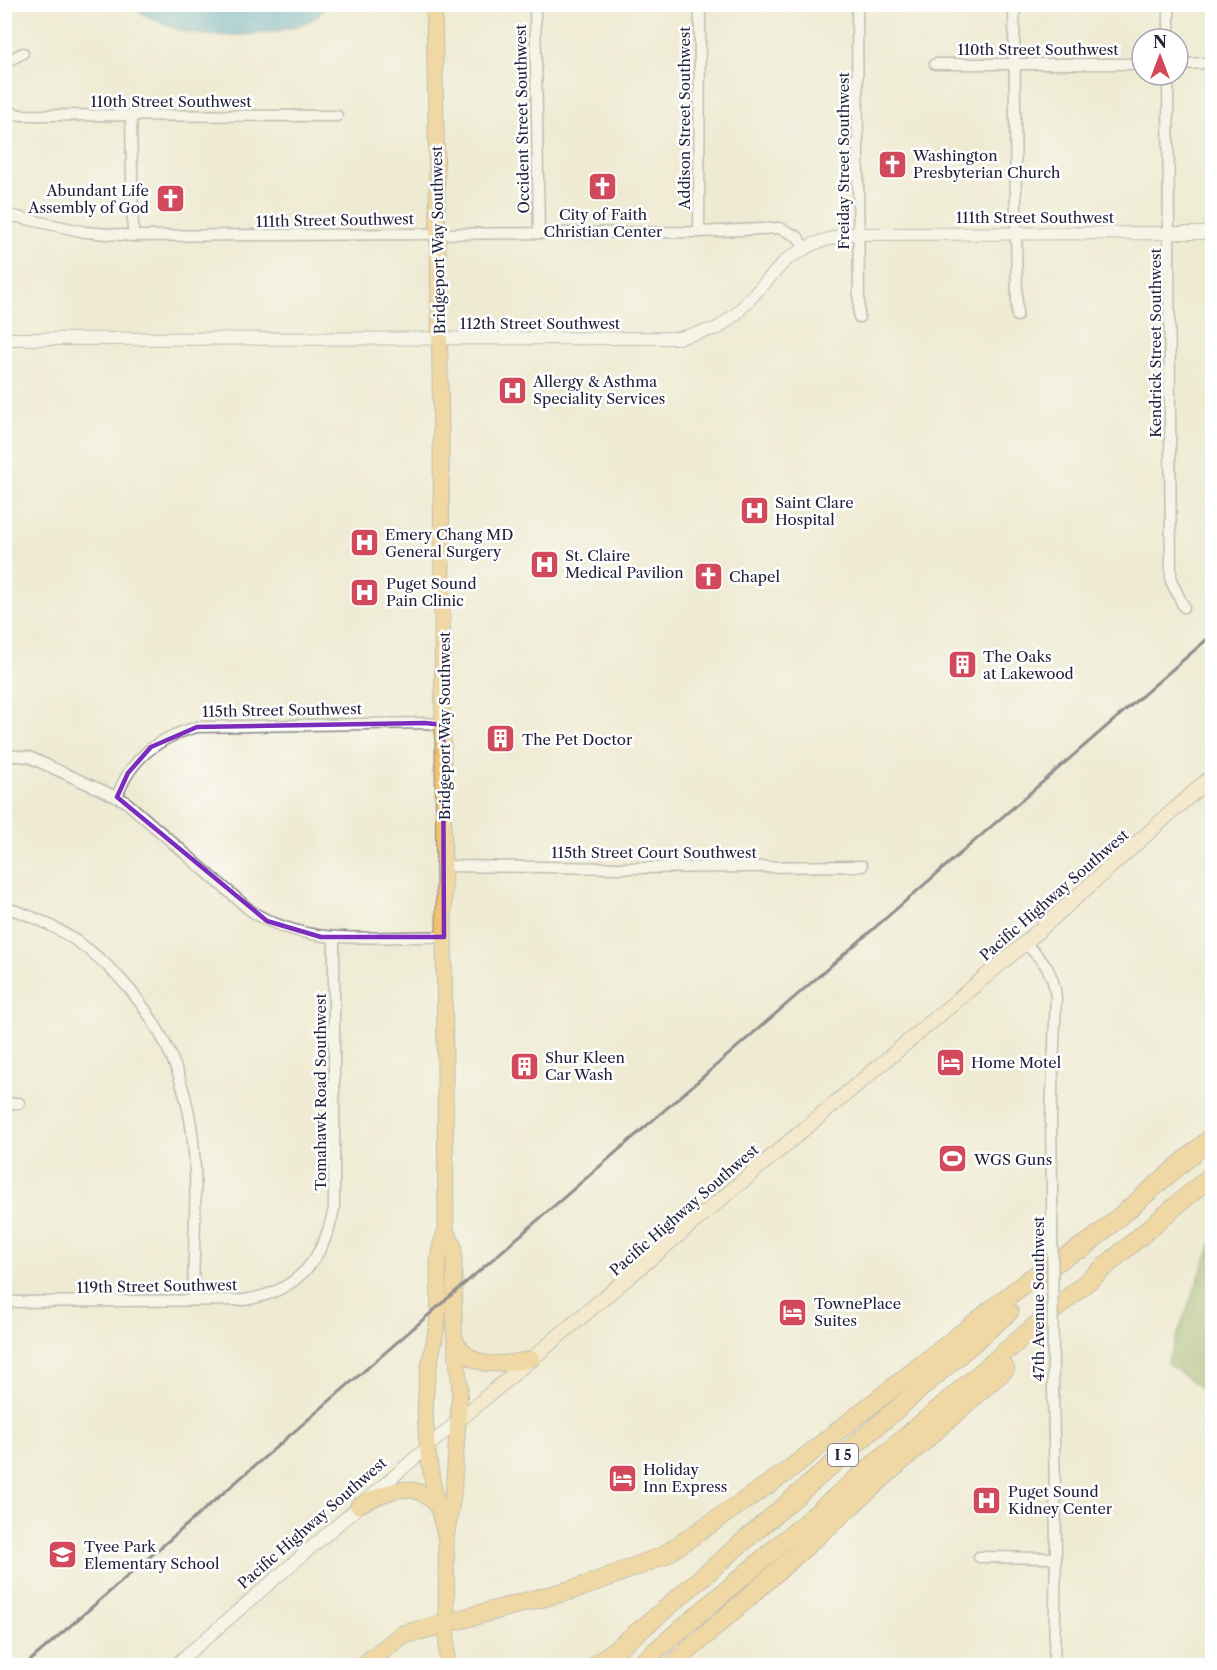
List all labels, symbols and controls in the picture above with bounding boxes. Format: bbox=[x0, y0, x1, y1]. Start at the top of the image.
street label: Occident Street Southwest bbox=[511, 23, 533, 214]
street label: Addison Street Southwest bbox=[675, 26, 694, 211]
north arrow bbox=[1130, 27, 1190, 87]
text: N bbox=[1153, 32, 1167, 52]
street label: 110th Street Southwest bbox=[957, 40, 1119, 59]
street label: Freiday Street Southwest bbox=[834, 71, 853, 250]
street label: 110th Street Southwest bbox=[90, 92, 252, 111]
street label: Bridgeport Way Southwest bbox=[427, 145, 449, 334]
place label: Washington Presbyterian Church bbox=[912, 146, 1061, 182]
church icon: Washington Presbyterian Church bbox=[876, 148, 908, 180]
church icon: City of Faith Christian Center bbox=[587, 171, 619, 203]
place label: Abundant Life Assembly of God bbox=[27, 181, 149, 217]
church icon: Abundant Life Assembly of God bbox=[154, 183, 186, 215]
place label: City of Faith Christian Center bbox=[544, 205, 663, 241]
street label: 111th Street Southwest bbox=[956, 208, 1115, 227]
street label: 111th Street Southwest bbox=[256, 209, 415, 231]
street label: Kendrick Street Southwest bbox=[1146, 247, 1165, 438]
street label: 112th Street Southwest bbox=[460, 314, 621, 333]
place label: Allergy & Asthma Speciality Services bbox=[532, 372, 665, 408]
hospital icon: Allergy & Asthma Speciality Services bbox=[496, 374, 528, 406]
place label: Saint Clare Hospital bbox=[775, 493, 854, 529]
hospital icon: Saint Clare Hospital bbox=[738, 495, 770, 527]
place label: Emery Chang MD General Surgery bbox=[385, 525, 513, 561]
hospital icon: Emery Chang MD General Surgery bbox=[348, 527, 380, 559]
place label: St. Claire Medical Pavilion bbox=[565, 546, 684, 582]
hospital icon: St. Claire Medical Pavilion bbox=[528, 548, 560, 580]
church icon: Chapel bbox=[692, 560, 724, 592]
place label: Chapel bbox=[729, 567, 781, 586]
place label: Puget Sound Pain Clinic bbox=[386, 574, 477, 610]
hospital icon: Puget Sound Pain Clinic bbox=[349, 576, 381, 608]
street label: Bridgeport Way Southwest bbox=[435, 631, 454, 820]
place label: The Oaks at Lakewood bbox=[983, 647, 1074, 683]
building icon: The Oaks at Lakewood bbox=[946, 649, 978, 681]
street label: 115th Street Southwest bbox=[202, 699, 363, 721]
building icon: The Pet Doctor bbox=[485, 723, 517, 755]
place label: The Pet Doctor bbox=[522, 730, 633, 749]
street label: Pacific Highway Southwest bbox=[976, 825, 1133, 965]
street label: 115th Street Court Southwest bbox=[551, 843, 757, 862]
street label: Tomahawk Road Southwest bbox=[311, 993, 330, 1191]
hotel icon: Home Motel bbox=[934, 1046, 966, 1078]
place label: Shur Kleen Car Wash bbox=[545, 1048, 626, 1084]
building icon: Shur Kleen Car Wash bbox=[508, 1050, 540, 1082]
place label: Home Motel bbox=[971, 1053, 1062, 1072]
street label: Pacific Highway Southwest bbox=[606, 1140, 763, 1280]
sports icon: WGS Guns bbox=[937, 1143, 969, 1175]
place label: WGS Guns bbox=[973, 1150, 1052, 1169]
street label: 47th Avenue Southwest bbox=[1029, 1216, 1048, 1382]
street label: 119th Street Southwest bbox=[77, 1275, 238, 1297]
place label: TownePlace Suites bbox=[814, 1294, 901, 1330]
hotel icon: TownePlace Suites bbox=[777, 1296, 809, 1328]
road number: I 5 bbox=[828, 1444, 858, 1466]
street label: Pacific Highway Southwest bbox=[234, 1453, 391, 1593]
place label: Holiday Inn Express bbox=[643, 1460, 727, 1496]
hotel icon: Holiday Inn Express bbox=[606, 1462, 638, 1494]
place label: Puget Sound Kidney Center bbox=[1008, 1482, 1113, 1518]
hospital icon: Puget Sound Kidney Center bbox=[971, 1484, 1003, 1516]
place label: Tyee Park Elementary School bbox=[84, 1537, 220, 1573]
school or university icon: Tyee Park Elementary School bbox=[47, 1539, 79, 1571]

